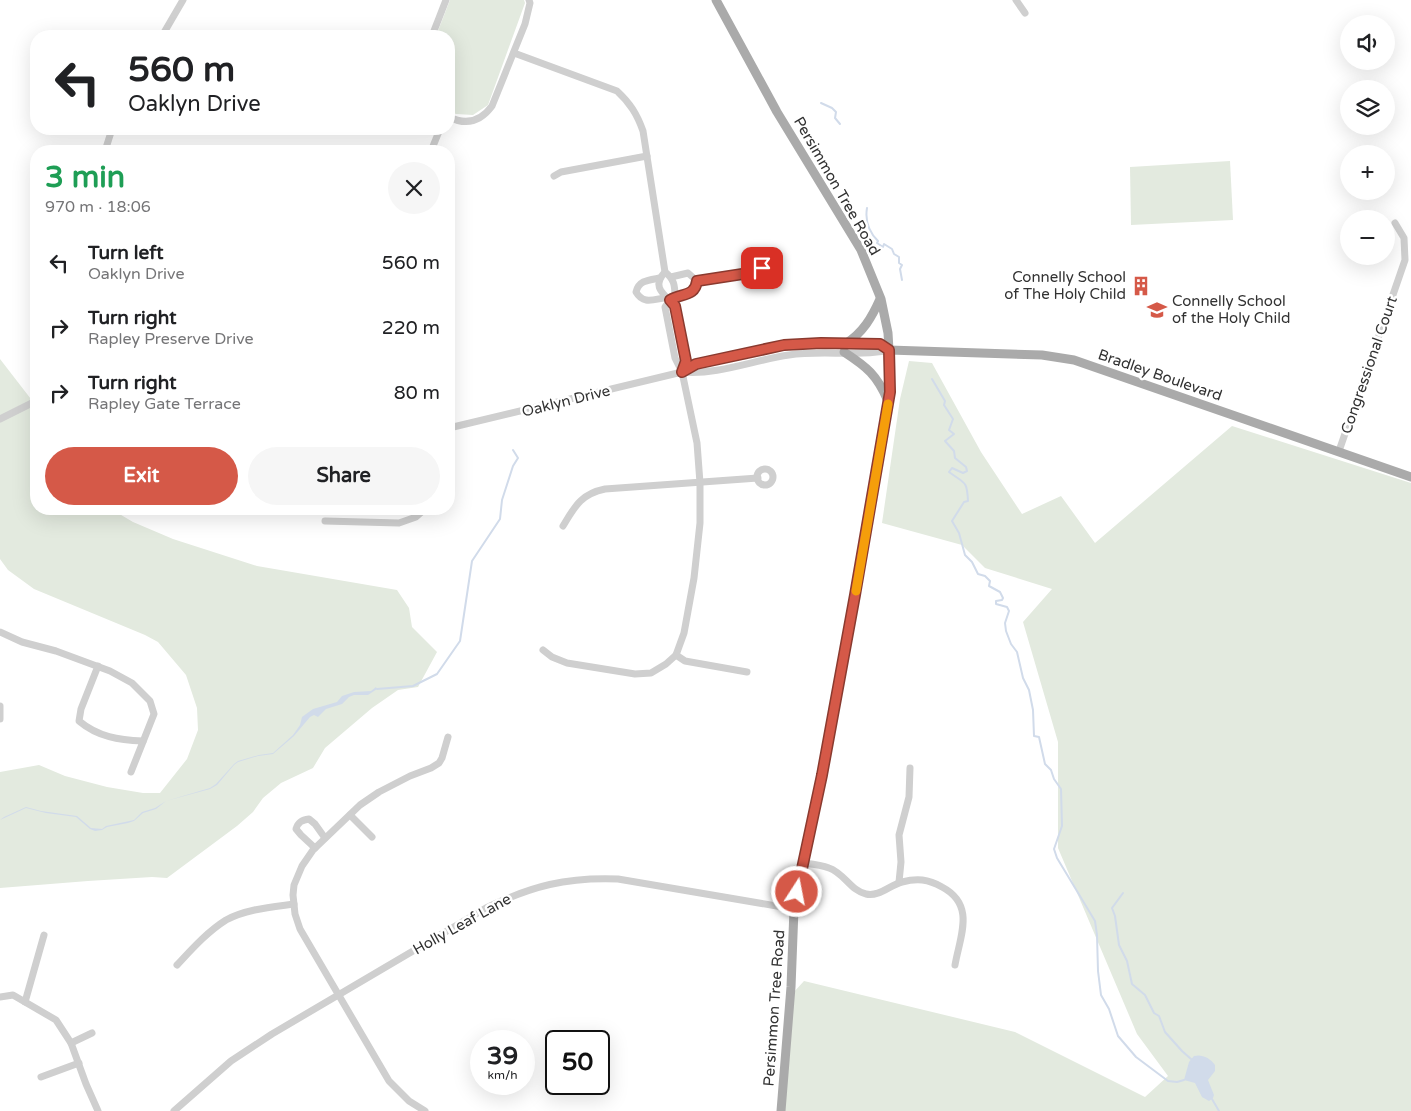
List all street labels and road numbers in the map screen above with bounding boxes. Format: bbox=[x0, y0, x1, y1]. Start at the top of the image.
street label: Persimmon Tree Road bbox=[790, 113, 884, 259]
street label: Congressional Court bbox=[1337, 294, 1401, 436]
street label: Bradley Boulevard bbox=[1096, 345, 1224, 405]
street label: Oaklyn Drive bbox=[520, 381, 612, 421]
street label: Holly Leaf Lane bbox=[410, 890, 514, 958]
street label: Persimmon Tree Road bbox=[760, 929, 788, 1087]

